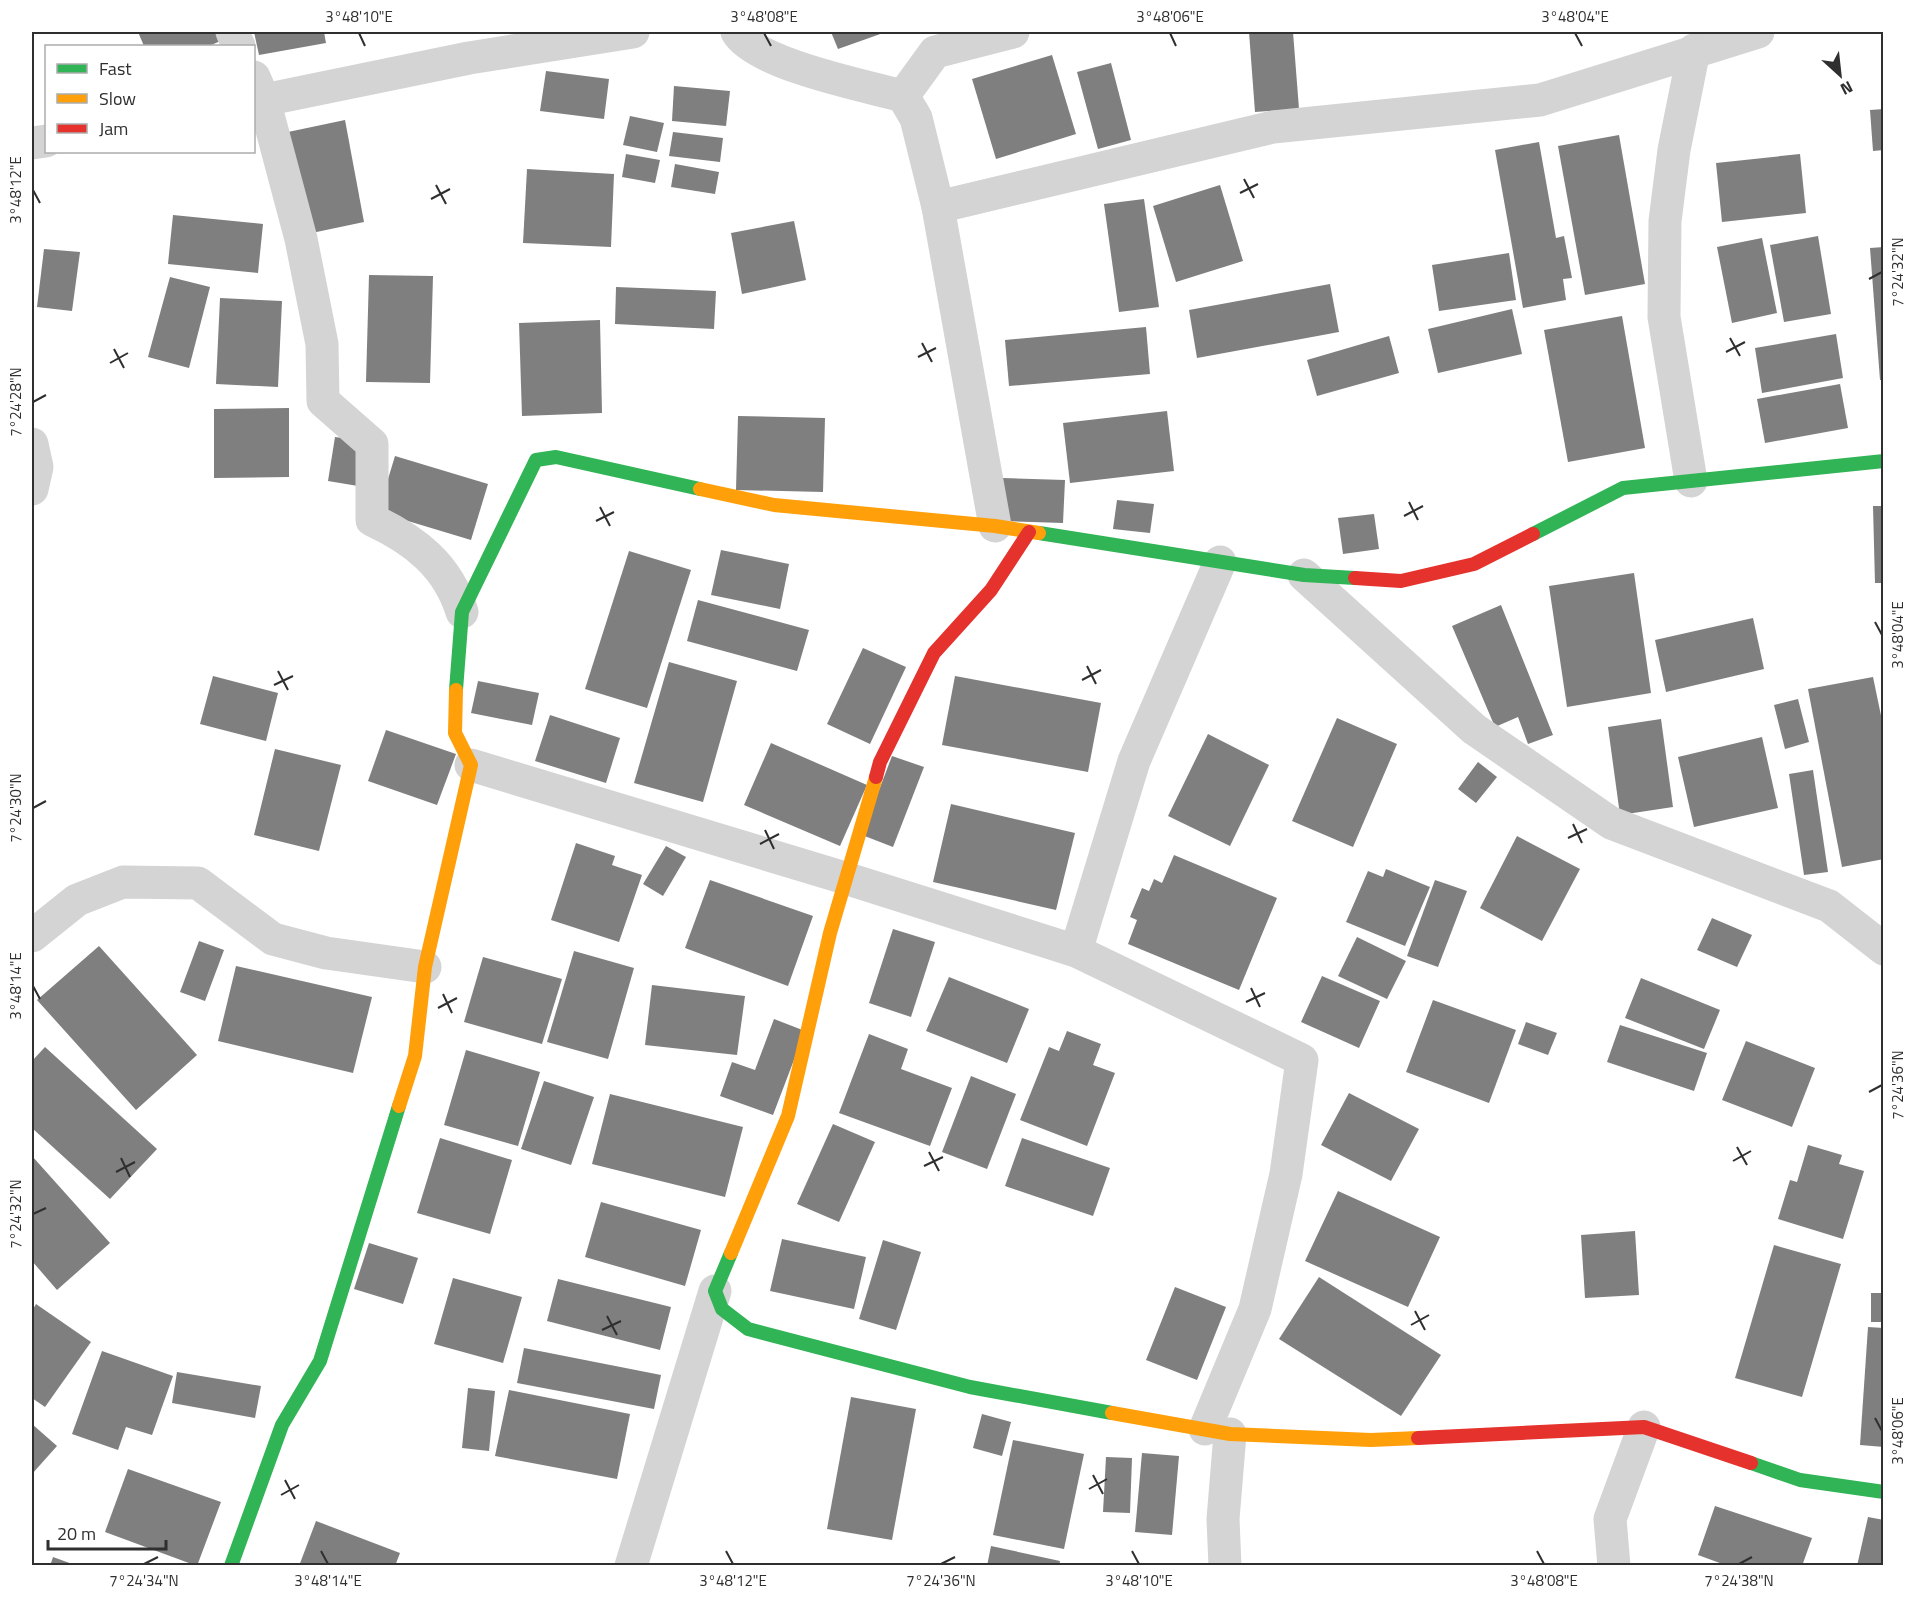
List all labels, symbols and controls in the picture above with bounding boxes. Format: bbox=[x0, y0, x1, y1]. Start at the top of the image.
text: 3°48'10"E bbox=[325, 5, 393, 28]
text: 3°48'08"E bbox=[730, 5, 798, 28]
text: 3°48'06"E bbox=[1136, 5, 1204, 28]
text: 3°48'04"E bbox=[1541, 5, 1609, 28]
legend bbox=[45, 45, 255, 153]
north arrow bbox=[1810, 45, 1870, 105]
text: Fast bbox=[99, 55, 132, 82]
text: N bbox=[1836, 75, 1857, 102]
text: Slow bbox=[99, 85, 136, 112]
text: Jam bbox=[99, 115, 128, 142]
text: 3°48'12"E bbox=[4, 156, 27, 224]
text: 7°24'32"N bbox=[1886, 237, 1909, 307]
text: 7°24'28"N bbox=[4, 367, 27, 437]
text: 3°48'04"E bbox=[1886, 601, 1909, 669]
text: 7°24'30"N bbox=[4, 773, 27, 843]
text: 3°48'14"E bbox=[4, 952, 27, 1020]
text: 7°24'36"N bbox=[1886, 1050, 1909, 1120]
text: 7°24'32"N bbox=[4, 1179, 27, 1249]
text: 3°48'06"E bbox=[1886, 1397, 1909, 1465]
scale bar bbox=[48, 1513, 166, 1551]
text: 20 m bbox=[57, 1520, 96, 1547]
text: 7°24'34"N bbox=[109, 1569, 179, 1592]
text: 3°48'14"E bbox=[294, 1569, 362, 1592]
text: 3°48'12"E bbox=[699, 1569, 767, 1592]
text: 7°24'36"N bbox=[906, 1569, 976, 1592]
text: 3°48'10"E bbox=[1105, 1569, 1173, 1592]
text: 3°48'08"E bbox=[1510, 1569, 1578, 1592]
text: 7°24'38"N bbox=[1704, 1569, 1774, 1592]

